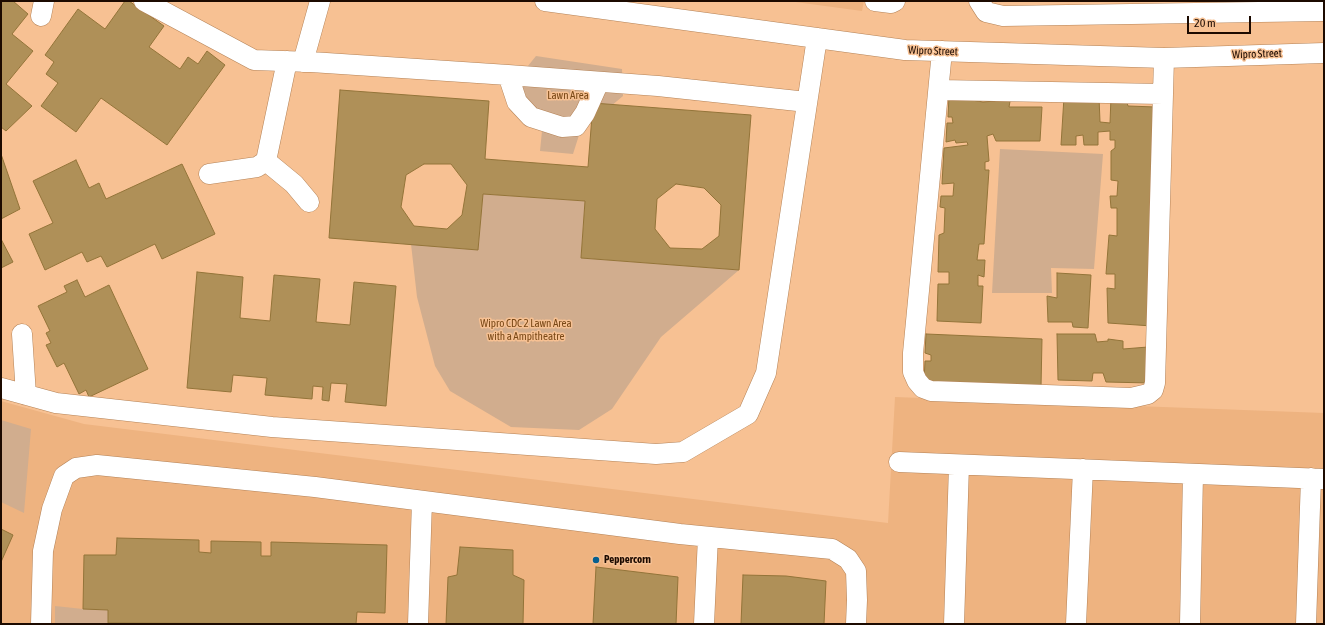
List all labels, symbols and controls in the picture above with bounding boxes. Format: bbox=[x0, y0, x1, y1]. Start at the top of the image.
scale bar bbox=[1189, 8, 1253, 34]
text: 20 m bbox=[1194, 16, 1216, 30]
street label: Wipro Street bbox=[908, 44, 958, 58]
street label: Wipro Street bbox=[1232, 47, 1282, 61]
park label: Lawn Area bbox=[547, 89, 589, 103]
park label: Wipro CDC 2 Lawn Area with a Ampitheatre bbox=[480, 317, 572, 343]
place label: Peppercorn bbox=[604, 553, 651, 567]
marker: Peppercorn bbox=[591, 555, 601, 565]

